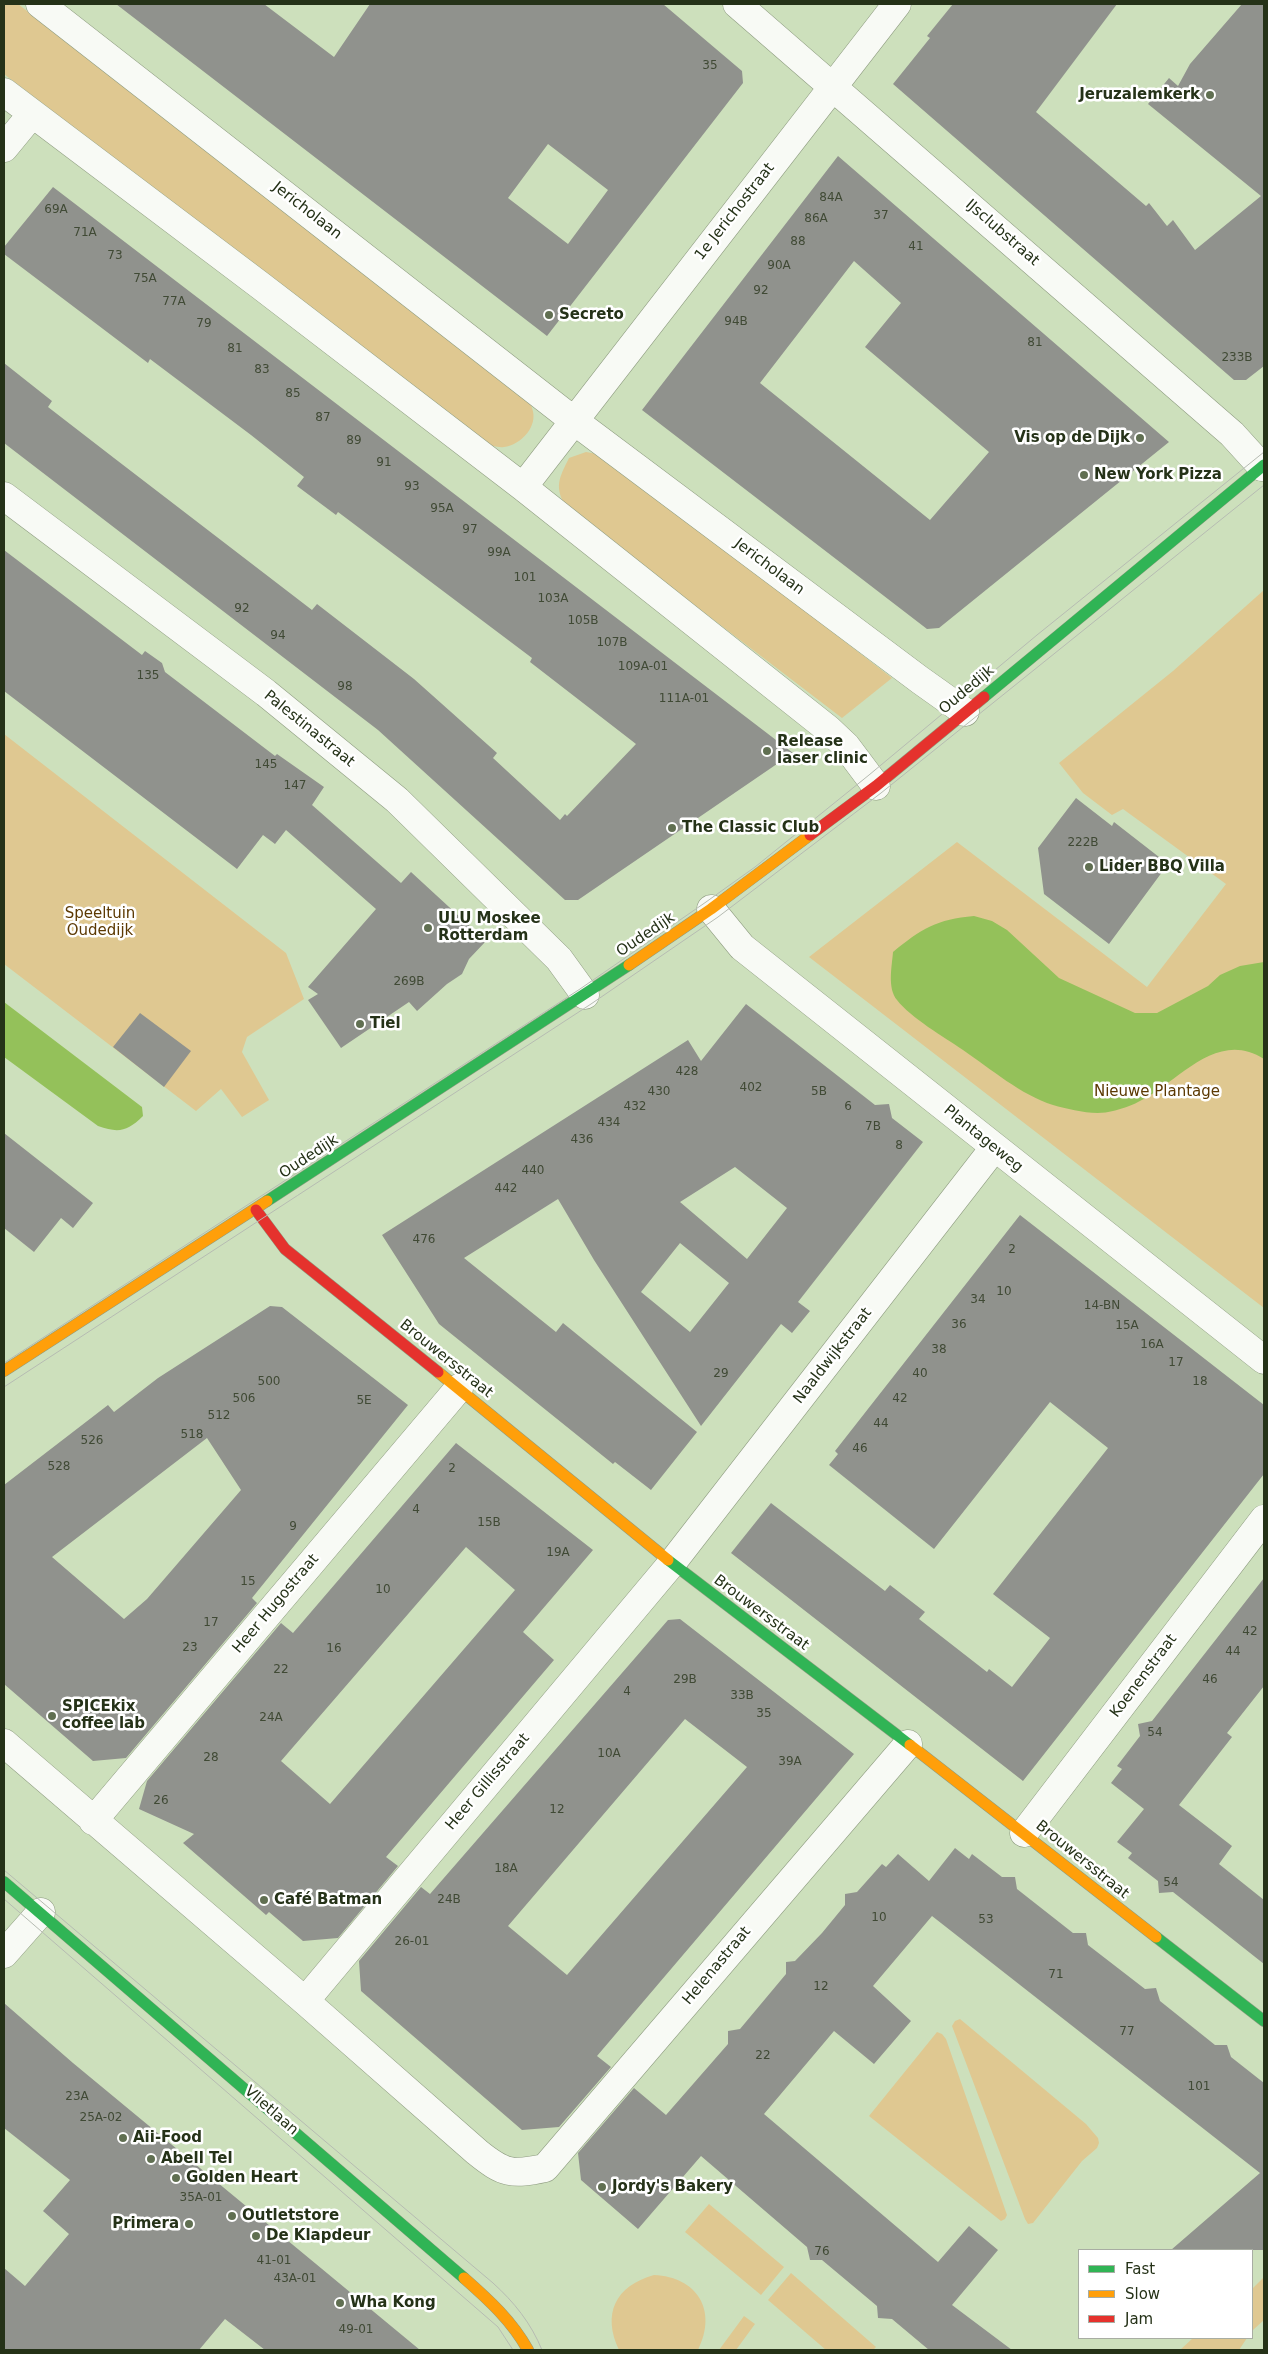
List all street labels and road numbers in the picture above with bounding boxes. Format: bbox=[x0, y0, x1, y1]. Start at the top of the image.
street label: 1e Jerichostraat bbox=[691, 160, 779, 264]
street label: Jericholaan bbox=[269, 178, 345, 244]
street label: IJsclubstraat bbox=[961, 196, 1043, 270]
street label: Jericholaan bbox=[730, 535, 808, 599]
street label: Oudedijk bbox=[936, 662, 998, 718]
street label: Palestinastraat bbox=[260, 687, 358, 771]
street label: Oudedijk bbox=[613, 909, 679, 961]
street label: Plantageweg bbox=[940, 1102, 1026, 1176]
street label: Oudedijk bbox=[276, 1131, 342, 1183]
street label: Naaldwijkstraat bbox=[790, 1304, 876, 1408]
street label: Brouwersstraat bbox=[396, 1316, 496, 1402]
street label: Heer Hugostraat bbox=[229, 1551, 323, 1657]
street label: Brouwersstraat bbox=[710, 1571, 812, 1655]
street label: Koenenstraat bbox=[1107, 1631, 1181, 1721]
street label: Heer Gillisstraat bbox=[442, 1730, 534, 1834]
street label: Brouwersstraat bbox=[1032, 1817, 1132, 1903]
street label: Helenastraat bbox=[679, 1923, 755, 2009]
street label: Vlietlaan bbox=[240, 2083, 302, 2139]

